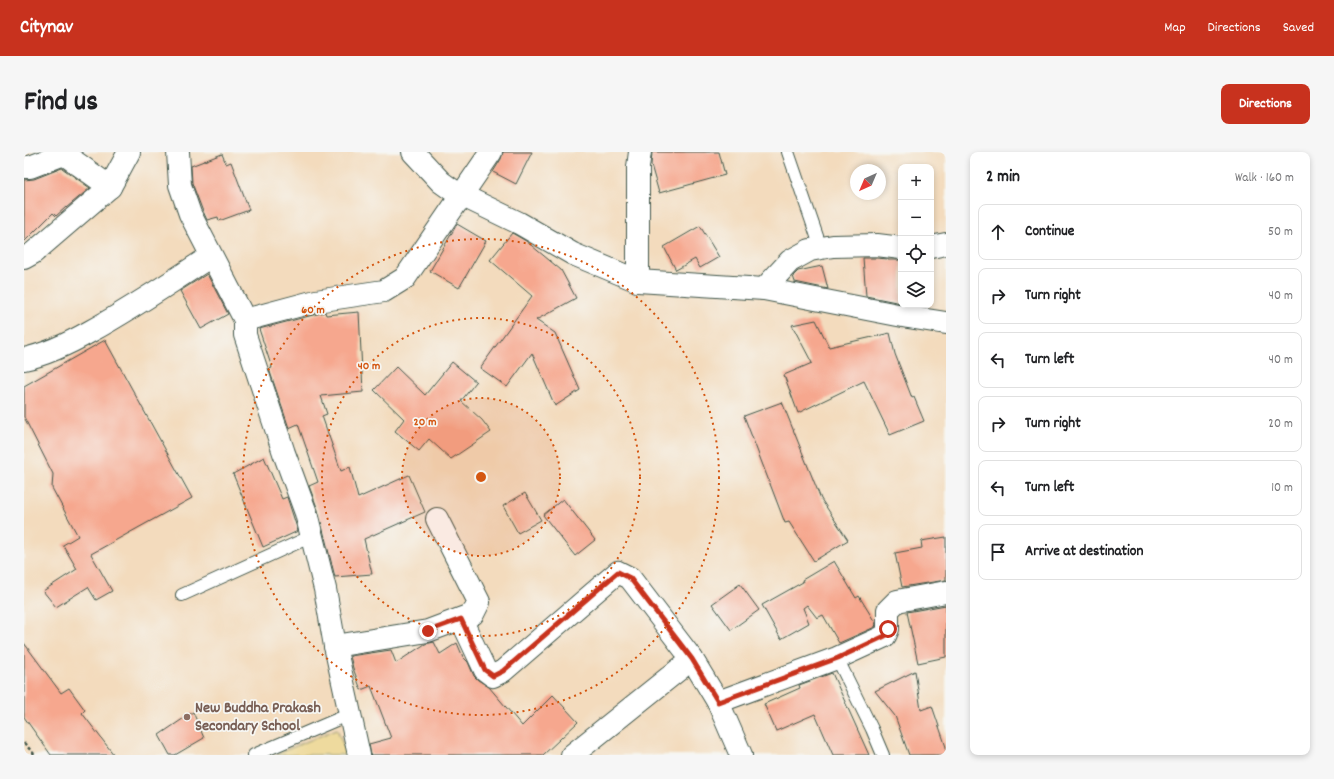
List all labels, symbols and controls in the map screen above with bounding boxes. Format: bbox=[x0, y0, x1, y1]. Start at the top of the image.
text: Citynav bbox=[20, 15, 73, 42]
text: Map bbox=[1164, 18, 1186, 38]
text: Directions bbox=[1208, 18, 1261, 38]
text: Saved bbox=[1283, 18, 1314, 38]
text: Find us bbox=[24, 84, 98, 124]
button: Directions bbox=[1221, 84, 1310, 124]
north arrow bbox=[850, 164, 886, 200]
map controls bbox=[898, 164, 934, 308]
button: + bbox=[898, 164, 934, 200]
text: 2 min bbox=[986, 166, 1020, 190]
text: Walk · 160 m bbox=[1235, 169, 1294, 188]
button: − bbox=[898, 200, 934, 236]
icon: ahead bbox=[987, 221, 1009, 243]
text: Continue bbox=[1025, 221, 1074, 243]
text: 50 m bbox=[1268, 223, 1293, 242]
button: locate bbox=[898, 236, 934, 272]
button: layers bbox=[898, 272, 934, 308]
icon: right bbox=[987, 285, 1009, 307]
text: Turn right bbox=[1025, 285, 1081, 307]
text: 40 m bbox=[1269, 287, 1293, 306]
text: 60 m bbox=[301, 302, 325, 319]
icon: left bbox=[987, 349, 1009, 371]
text: Turn left bbox=[1025, 349, 1074, 371]
text: 40 m bbox=[1269, 351, 1293, 370]
text: 40 m bbox=[358, 358, 380, 375]
icon: right bbox=[987, 413, 1009, 435]
text: Turn right bbox=[1025, 413, 1081, 435]
text: 20 m bbox=[414, 414, 436, 431]
text: 20 m bbox=[1268, 415, 1293, 434]
centre of rings bbox=[474, 470, 488, 484]
icon: left bbox=[987, 477, 1009, 499]
text: Turn left bbox=[1025, 477, 1074, 499]
text: 10 m bbox=[1271, 479, 1293, 498]
icon: arrive bbox=[987, 541, 1009, 563]
text: Arrive at destination bbox=[1025, 541, 1143, 563]
route start bbox=[879, 620, 897, 638]
route end bbox=[419, 622, 437, 640]
place label: New Buddha Prakash Secondary School bbox=[195, 697, 321, 738]
marker: New Buddha Prakash Secondary School bbox=[182, 712, 192, 722]

